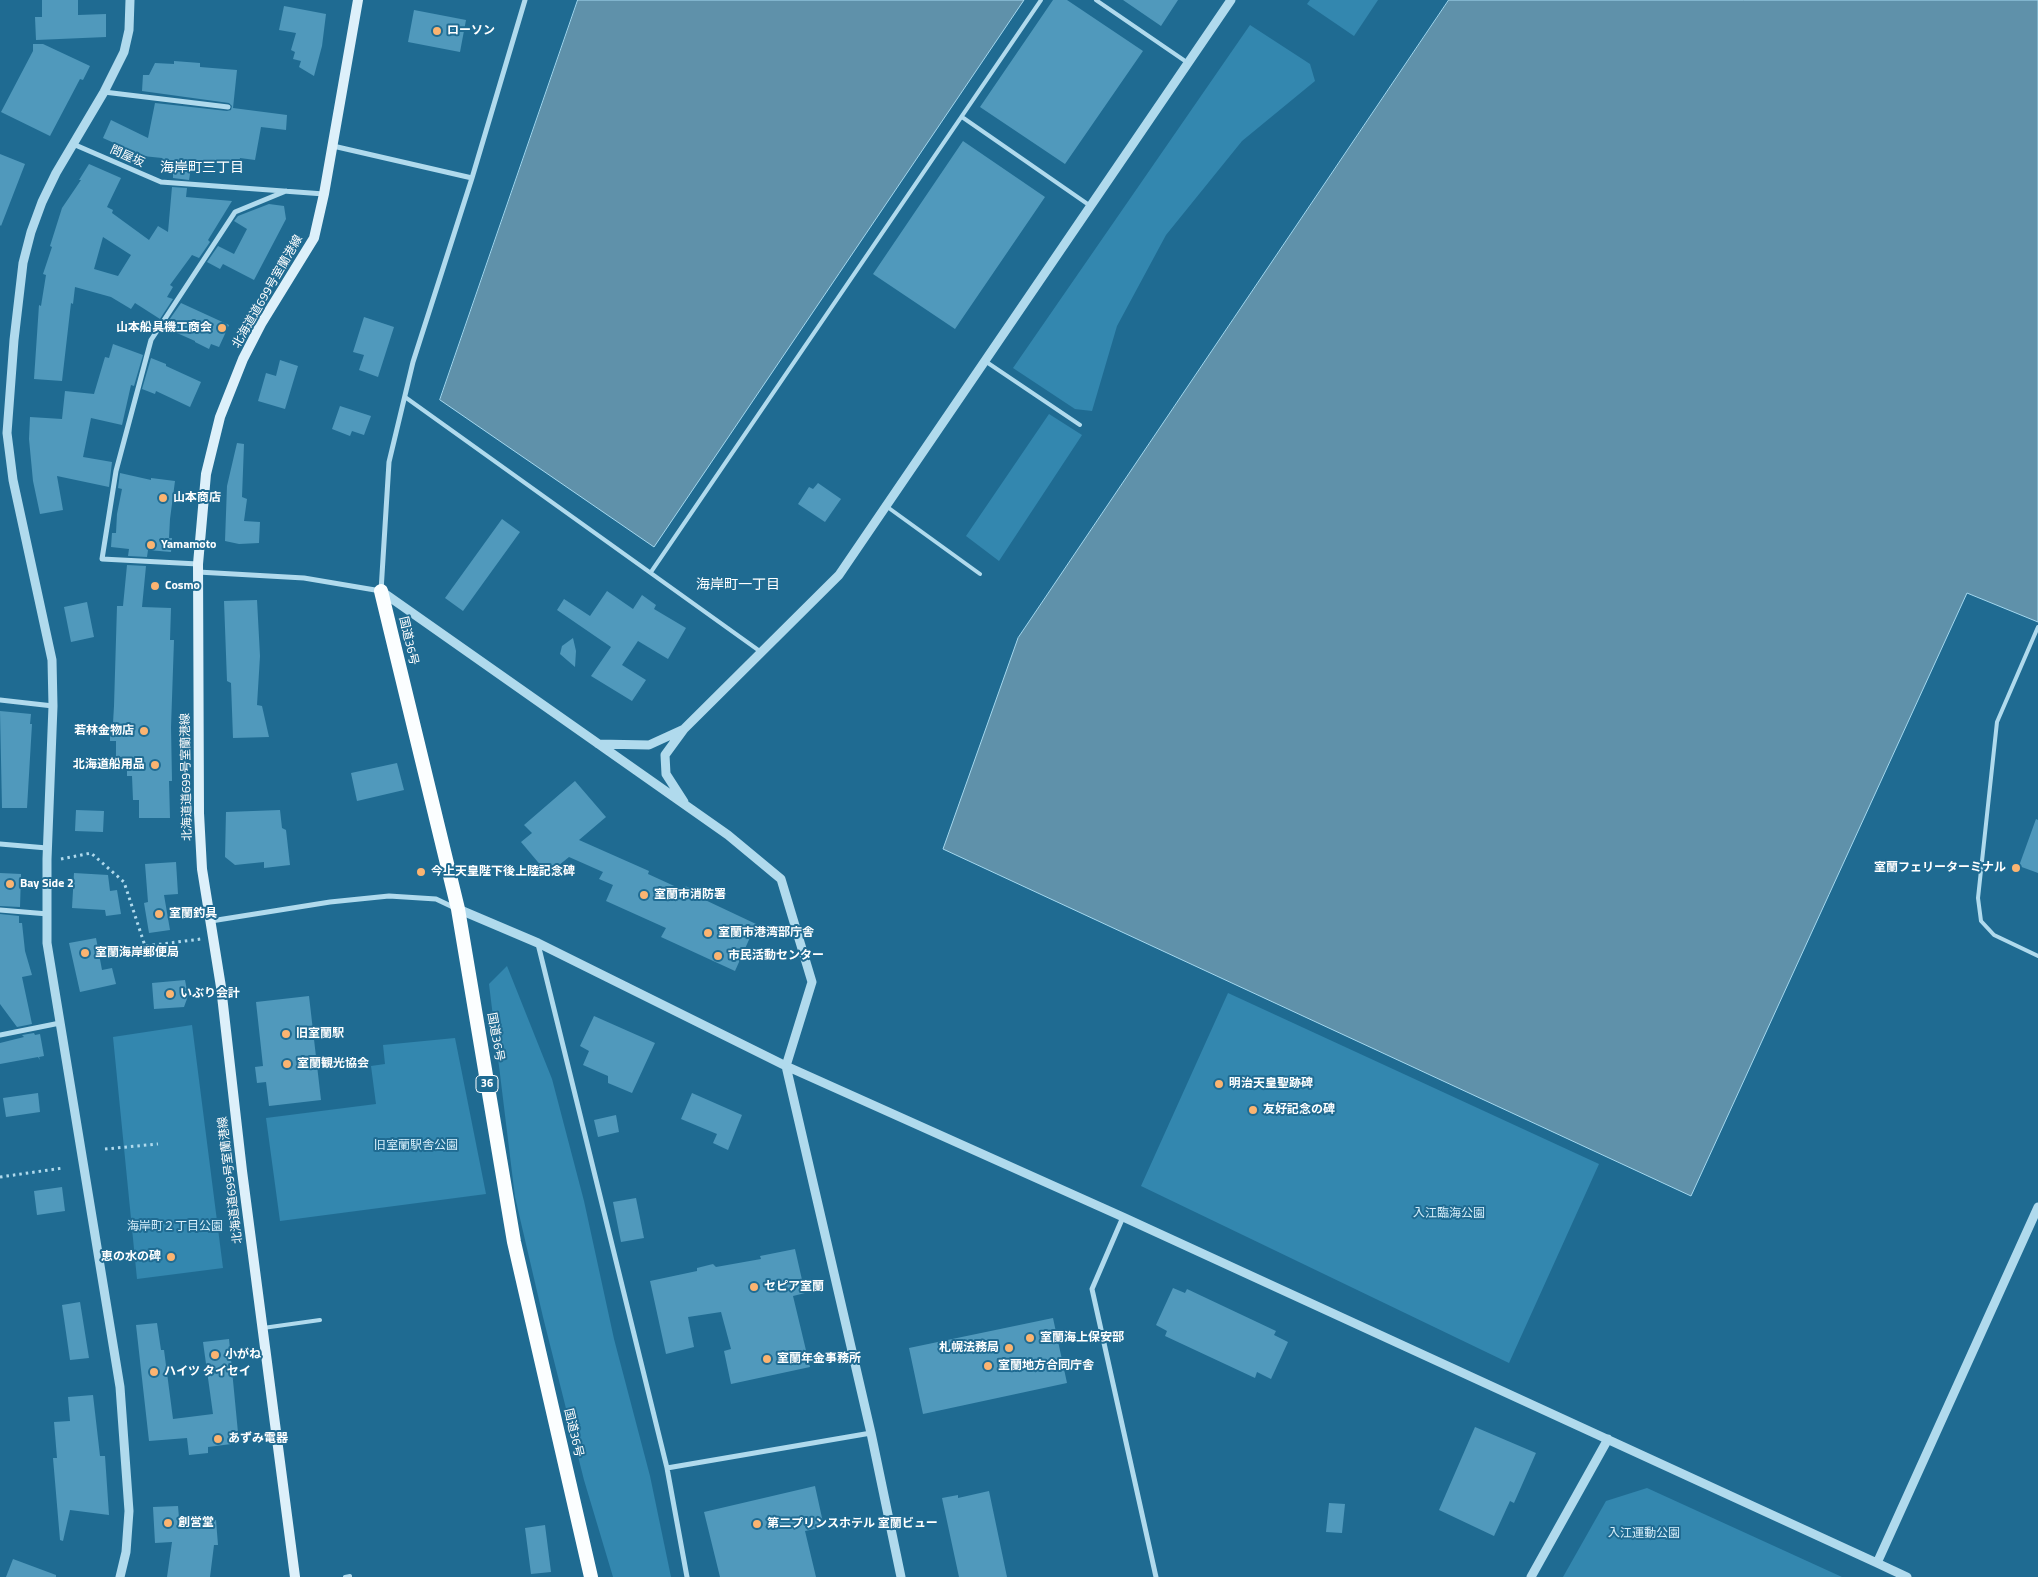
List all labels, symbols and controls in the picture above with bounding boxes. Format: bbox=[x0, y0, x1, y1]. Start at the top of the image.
place label: ローソン bbox=[447, 24, 495, 38]
marker: ローソン bbox=[431, 25, 443, 37]
street label: 問屋坂 bbox=[108, 143, 146, 171]
district label: 海岸町三丁目 bbox=[160, 161, 244, 177]
street label: 北海道道699号室蘭港線 bbox=[230, 233, 306, 351]
place label: 山本船具機工商会 bbox=[116, 321, 212, 335]
marker: 山本船具機工商会 bbox=[216, 322, 228, 334]
place label: 山本商店 bbox=[173, 491, 221, 505]
marker: 山本商店 bbox=[157, 492, 169, 504]
place label: Yamamoto bbox=[161, 538, 216, 552]
marker: Yamamoto bbox=[145, 539, 157, 551]
district label: 海岸町一丁目 bbox=[696, 578, 780, 594]
place label: Cosmo bbox=[165, 579, 200, 593]
marker: Cosmo bbox=[149, 580, 161, 592]
street label: 国道36号 bbox=[395, 615, 421, 667]
street label: 北海道道699号室蘭港線 bbox=[179, 713, 195, 841]
place label: 若林金物店 bbox=[74, 724, 134, 738]
marker: 若林金物店 bbox=[138, 725, 150, 737]
place label: 北海道船用品 bbox=[73, 758, 145, 772]
marker: 北海道船用品 bbox=[149, 759, 161, 771]
place label: 室蘭フェリーターミナル bbox=[1874, 861, 2006, 875]
marker: 室蘭フェリーターミナル bbox=[2010, 862, 2022, 874]
place label: 今上天皇陛下後上陸記念碑 bbox=[431, 865, 575, 879]
marker: 今上天皇陛下後上陸記念碑 bbox=[415, 866, 427, 878]
place label: Bay Side 2 bbox=[20, 877, 74, 891]
marker: Bay Side 2 bbox=[4, 878, 16, 890]
place label: 室蘭市消防署 bbox=[654, 888, 726, 902]
marker: 室蘭市消防署 bbox=[638, 889, 650, 901]
place label: 室蘭釣具 bbox=[169, 907, 217, 921]
marker: 室蘭釣具 bbox=[153, 908, 165, 920]
place label: 室蘭市港湾部庁舎 bbox=[718, 926, 814, 940]
marker: 室蘭市港湾部庁舎 bbox=[702, 927, 714, 939]
place label: 室蘭海岸郵便局 bbox=[95, 946, 179, 960]
marker: 室蘭海岸郵便局 bbox=[79, 947, 91, 959]
place label: 市民活動センター bbox=[728, 949, 824, 963]
marker: 市民活動センター bbox=[712, 950, 724, 962]
place label: いぶり会計 bbox=[180, 987, 240, 1001]
marker: いぶり会計 bbox=[164, 988, 176, 1000]
street label: 国道36号 bbox=[484, 1011, 506, 1063]
place label: 旧室蘭駅 bbox=[296, 1027, 344, 1041]
marker: 旧室蘭駅 bbox=[280, 1028, 292, 1040]
place label: 室蘭観光協会 bbox=[297, 1057, 369, 1071]
marker: 室蘭観光協会 bbox=[281, 1058, 293, 1070]
road number: 36 bbox=[476, 1076, 498, 1092]
place label: 明治天皇聖跡碑 bbox=[1229, 1077, 1313, 1091]
marker: 明治天皇聖跡碑 bbox=[1213, 1078, 1225, 1090]
place label: 友好記念の碑 bbox=[1263, 1103, 1335, 1117]
marker: 友好記念の碑 bbox=[1247, 1104, 1259, 1116]
street label: 北海道道699号室蘭港線 bbox=[216, 1116, 246, 1244]
park label: 旧室蘭駅舎公園 bbox=[374, 1139, 458, 1153]
park label: 入江臨海公園 bbox=[1413, 1207, 1485, 1221]
park label: 海岸町２丁目公園 bbox=[127, 1220, 223, 1234]
place label: 恵の水の碑 bbox=[101, 1250, 161, 1264]
marker: 恵の水の碑 bbox=[165, 1251, 177, 1263]
place label: セピア室蘭 bbox=[764, 1280, 824, 1294]
marker: セピア室蘭 bbox=[748, 1281, 760, 1293]
place label: 室蘭海上保安部 bbox=[1040, 1331, 1124, 1345]
marker: 室蘭海上保安部 bbox=[1024, 1332, 1036, 1344]
place label: 札幌法務局 bbox=[939, 1341, 999, 1355]
marker: 札幌法務局 bbox=[1003, 1342, 1015, 1354]
place label: 小がね bbox=[225, 1348, 261, 1362]
marker: 小がね bbox=[209, 1349, 221, 1361]
place label: 室蘭年金事務所 bbox=[777, 1352, 861, 1366]
marker: 室蘭年金事務所 bbox=[761, 1353, 773, 1365]
place label: 室蘭地方合同庁舎 bbox=[998, 1359, 1094, 1373]
marker: 室蘭地方合同庁舎 bbox=[982, 1360, 994, 1372]
place label: ハイツ タイセイ bbox=[164, 1365, 251, 1379]
marker: ハイツ タイセイ bbox=[148, 1366, 160, 1378]
street label: 国道36号 bbox=[560, 1407, 586, 1459]
place label: あずみ電器 bbox=[228, 1432, 288, 1446]
marker: あずみ電器 bbox=[212, 1433, 224, 1445]
place label: 創営堂 bbox=[178, 1516, 214, 1530]
marker: 創営堂 bbox=[162, 1517, 174, 1529]
place label: 第二プリンスホテル 室蘭ビュー bbox=[767, 1517, 938, 1531]
marker: 第二プリンスホテル 室蘭ビュー bbox=[751, 1518, 763, 1530]
park label: 入江運動公園 bbox=[1608, 1527, 1680, 1541]

